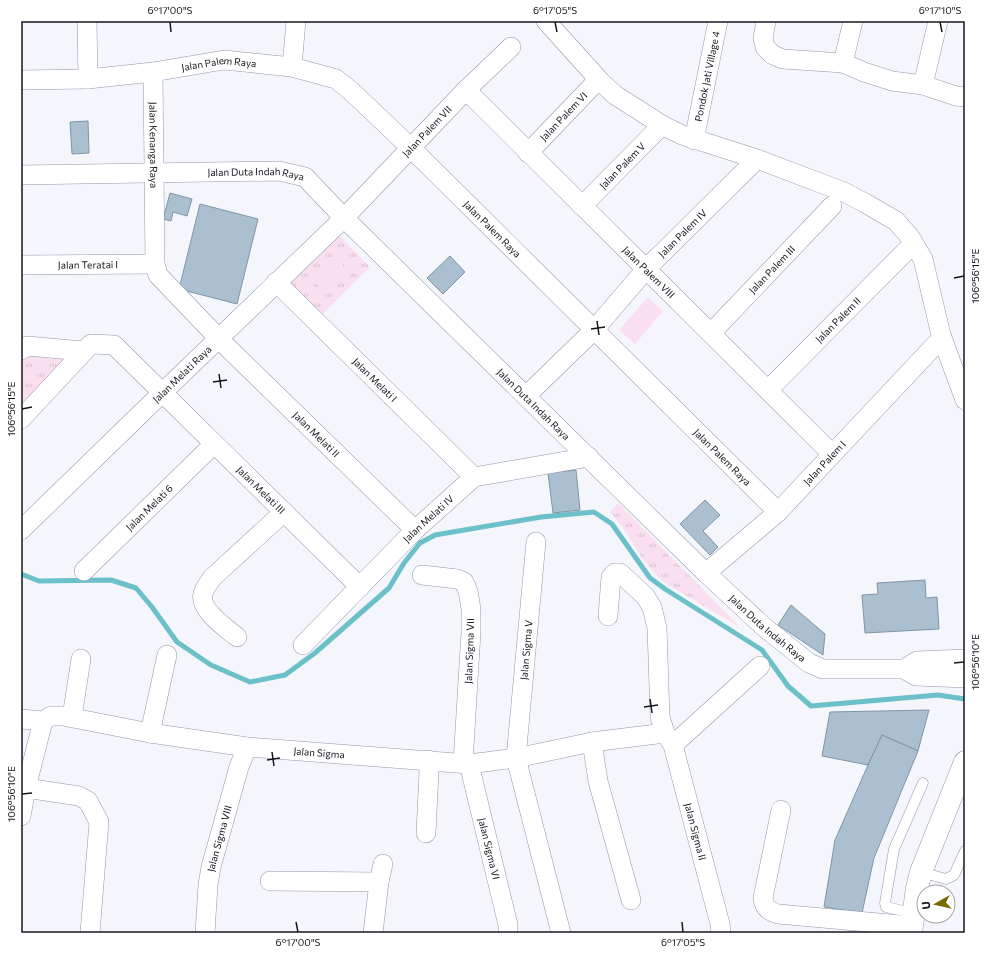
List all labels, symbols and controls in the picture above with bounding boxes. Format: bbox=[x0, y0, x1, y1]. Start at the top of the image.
text: 6°17'00"S bbox=[148, 4, 193, 16]
text: 6°17'05"S bbox=[533, 4, 577, 16]
text: 6°17'10"S bbox=[919, 4, 961, 16]
street label: Pondok Jati Village 4 bbox=[692, 30, 722, 123]
street label: Jalan Palem Raya bbox=[180, 54, 257, 73]
street label: Jalan Palem VI bbox=[537, 89, 590, 143]
street label: Jalan Kenanga Raya bbox=[147, 102, 160, 188]
street label: Jalan Palem VII bbox=[400, 103, 454, 159]
street label: Jalan Palem V bbox=[597, 140, 648, 191]
street label: Jalan Duta Indah Raya bbox=[207, 165, 305, 183]
street label: Jalan Palem Raya bbox=[461, 198, 524, 260]
street label: Jalan Palem IV bbox=[656, 206, 709, 260]
street label: Jalan Palem VIII bbox=[620, 243, 678, 300]
street label: Jalan Palem III bbox=[746, 243, 797, 296]
text: 106°56'15"E bbox=[969, 248, 981, 304]
street label: Jalan Teratai I bbox=[58, 258, 118, 271]
street label: Jalan Palem II bbox=[813, 295, 863, 345]
street label: Jalan Melati Raya bbox=[150, 343, 214, 405]
street label: Jalan Melati I bbox=[350, 355, 400, 404]
street label: Jalan Duta Indah Raya bbox=[495, 366, 573, 442]
text: 106°56'15"E bbox=[5, 381, 17, 437]
street label: Jalan Melati II bbox=[291, 409, 342, 459]
street label: Jalan Palem Raya bbox=[691, 426, 754, 488]
street label: Jalan Palem I bbox=[801, 438, 848, 487]
street label: Jalan Melati III bbox=[234, 463, 288, 516]
street label: Jalan Melati 6 bbox=[123, 482, 175, 533]
street label: Jalan Melati IV bbox=[400, 492, 456, 545]
street label: Jalan Duta Indah Raya bbox=[727, 592, 808, 664]
street label: Jalan Sigma VII bbox=[462, 618, 476, 684]
street label: Jalan Sigma V bbox=[517, 619, 535, 680]
text: 106°56'10"E bbox=[969, 634, 981, 690]
street label: Jalan Sigma bbox=[293, 745, 345, 760]
text: 106°56'10"E bbox=[5, 766, 17, 822]
street label: Jalan Sigma II bbox=[682, 801, 709, 861]
street label: Jalan Sigma VIII bbox=[204, 804, 234, 873]
street label: Jalan Sigma VI bbox=[476, 817, 503, 881]
north arrow bbox=[916, 884, 956, 924]
text: U bbox=[919, 901, 933, 910]
text: 6°17'00"S bbox=[276, 936, 321, 948]
text: 6°17'05"S bbox=[661, 936, 705, 948]

